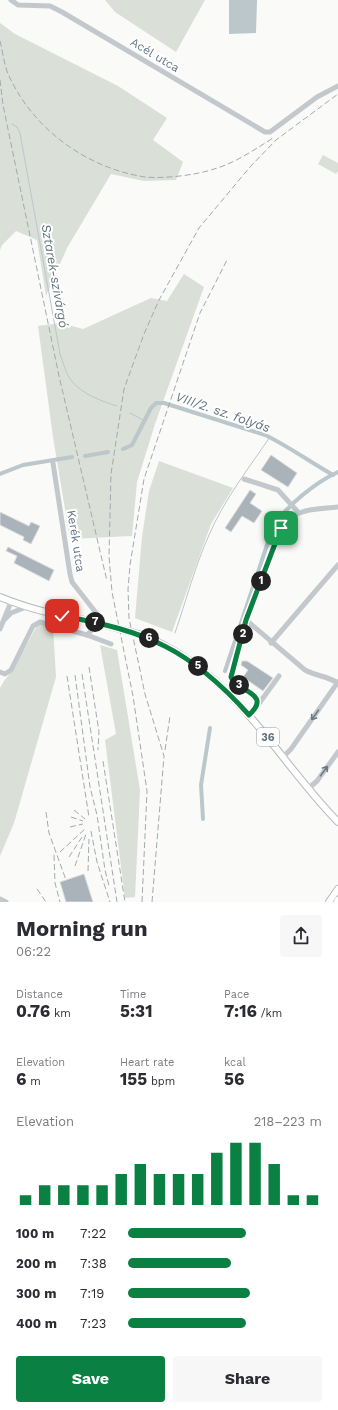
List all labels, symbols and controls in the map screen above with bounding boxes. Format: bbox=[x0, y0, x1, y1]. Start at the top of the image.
street label: Acél utca bbox=[128, 35, 182, 75]
water label: Sztarek-szivárgó bbox=[38, 223, 72, 329]
water label: VIII/2. sz. folyás bbox=[174, 389, 273, 435]
street label: Kerék utca bbox=[64, 509, 88, 573]
pin bbox=[264, 511, 298, 545]
icon: arrive bbox=[270, 517, 292, 539]
pin: 1 bbox=[251, 571, 271, 591]
text: 1 bbox=[259, 574, 263, 587]
pin bbox=[45, 599, 79, 633]
icon: check bbox=[51, 605, 73, 627]
pin: 7 bbox=[85, 612, 105, 632]
text: 7 bbox=[92, 615, 98, 628]
pin: 2 bbox=[233, 624, 253, 644]
text: 2 bbox=[240, 627, 246, 640]
pin: 6 bbox=[139, 628, 159, 648]
text: 6 bbox=[146, 631, 152, 644]
pin: 5 bbox=[188, 656, 208, 676]
text: 5 bbox=[195, 659, 201, 672]
pin: 3 bbox=[229, 675, 249, 695]
text: 3 bbox=[236, 678, 242, 691]
one-way arrow bbox=[311, 709, 319, 720]
road number: 36 bbox=[257, 728, 279, 746]
one-way arrow bbox=[320, 765, 328, 776]
button: share bbox=[280, 915, 322, 957]
text: Morning run bbox=[16, 916, 148, 941]
text: 06:22 bbox=[16, 944, 51, 959]
text: Distance bbox=[16, 988, 63, 1001]
text: Time bbox=[120, 988, 146, 1001]
text: Pace bbox=[224, 988, 249, 1001]
text: 0.76 bbox=[16, 1001, 50, 1021]
text: 5:31 bbox=[120, 1001, 152, 1021]
text: 7:16 bbox=[224, 1001, 257, 1021]
text: km bbox=[50, 1007, 71, 1020]
text: /km bbox=[257, 1007, 282, 1020]
text: Elevation bbox=[16, 1056, 65, 1069]
text: Heart rate bbox=[120, 1056, 174, 1069]
text: kcal bbox=[224, 1056, 246, 1069]
text: 6 bbox=[16, 1069, 26, 1089]
text: 155 bbox=[120, 1069, 147, 1089]
text: 56 bbox=[224, 1069, 244, 1089]
text: m bbox=[26, 1075, 41, 1088]
text: bpm bbox=[147, 1075, 175, 1088]
text: Elevation bbox=[16, 1114, 74, 1129]
text: 218–223 m bbox=[254, 1114, 322, 1129]
text: 100 m bbox=[16, 1226, 54, 1241]
text: 7:22 bbox=[80, 1226, 106, 1241]
text: 200 m bbox=[16, 1256, 56, 1271]
text: 7:38 bbox=[80, 1256, 107, 1271]
text: 300 m bbox=[16, 1286, 56, 1301]
text: 7:19 bbox=[80, 1286, 104, 1301]
text: 400 m bbox=[16, 1316, 57, 1331]
text: 7:23 bbox=[80, 1316, 106, 1331]
button: Save bbox=[16, 1356, 165, 1402]
button: Share bbox=[173, 1356, 322, 1402]

